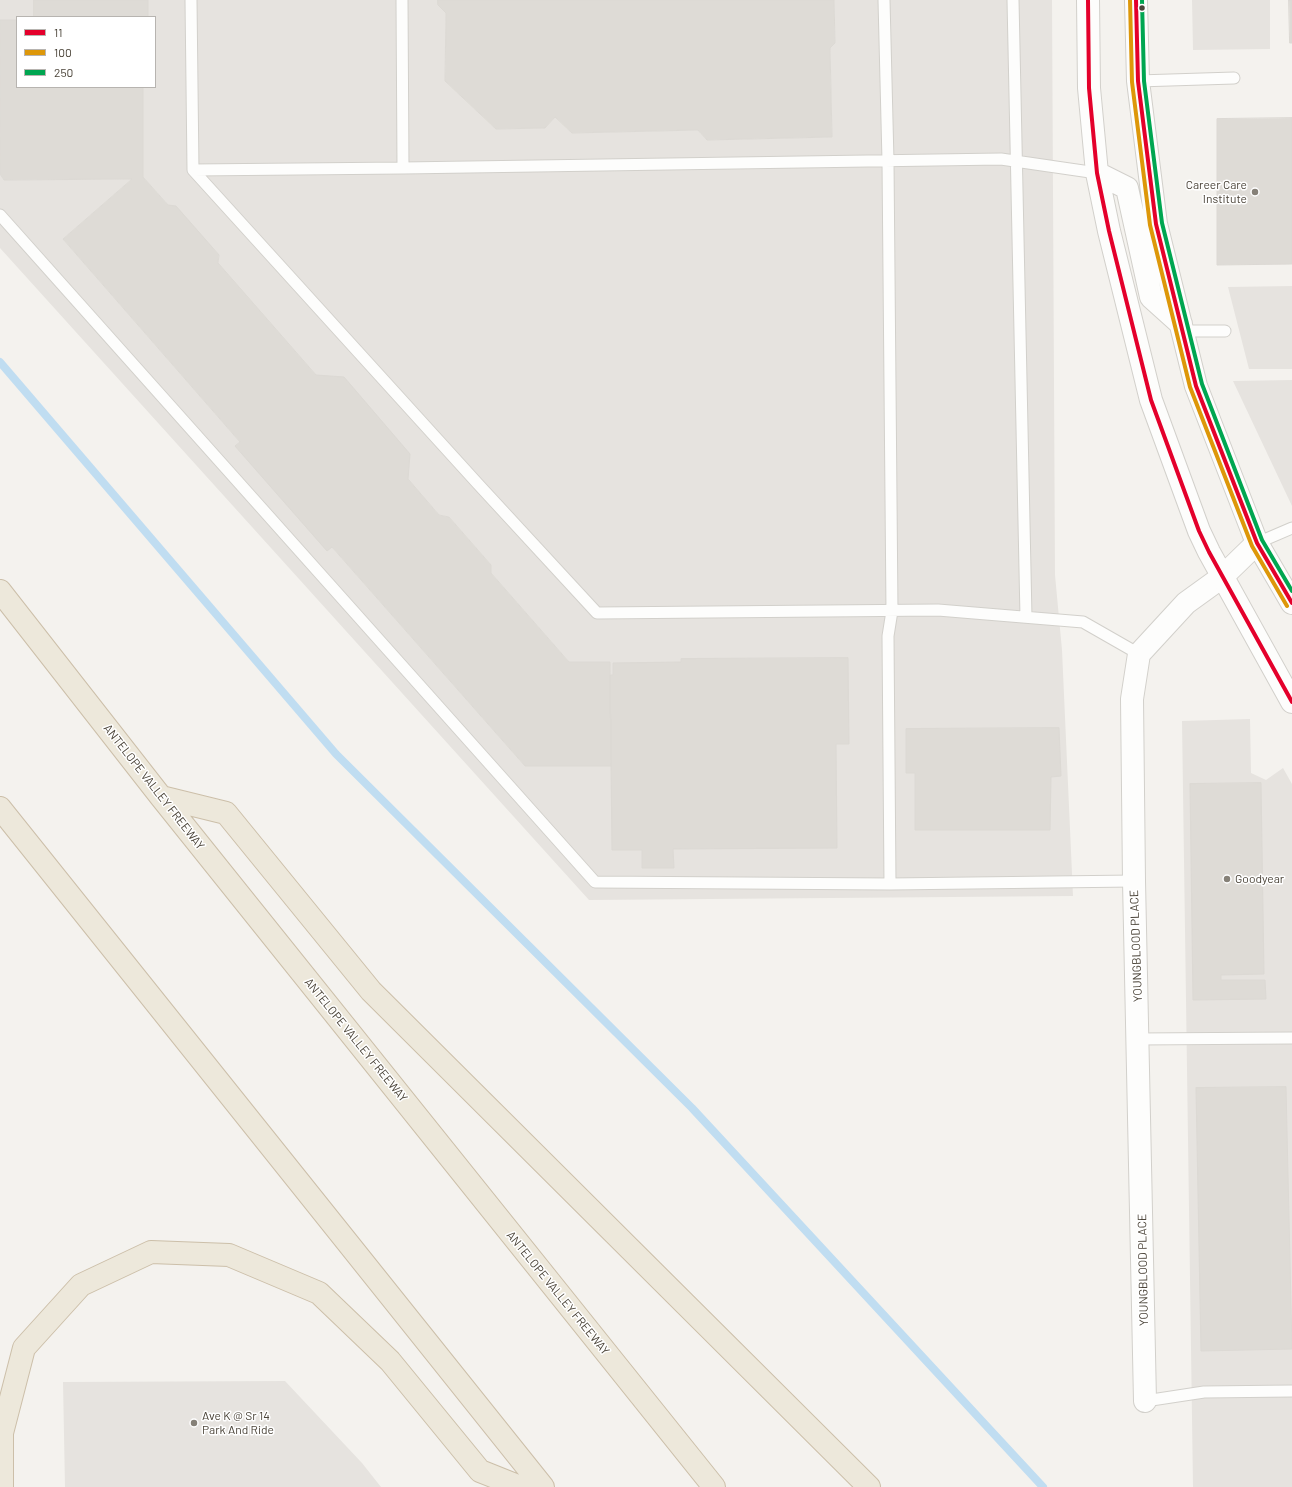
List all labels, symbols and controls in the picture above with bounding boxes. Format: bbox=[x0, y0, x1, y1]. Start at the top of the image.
unlabelled marker bbox=[1137, 3, 1147, 13]
legend bbox=[16, 16, 156, 88]
text: 11 bbox=[54, 25, 62, 39]
text: 100 bbox=[54, 45, 72, 59]
text: 250 bbox=[54, 65, 73, 79]
place label: Career Care Institute bbox=[1186, 178, 1247, 206]
marker: Career Care Institute bbox=[1250, 187, 1260, 197]
street label: ANTELOPE VALLEY FREEWAY bbox=[101, 721, 207, 853]
place label: Goodyear bbox=[1235, 872, 1284, 886]
marker: Goodyear bbox=[1222, 874, 1232, 884]
street label: YOUNGBLOOD PLACE bbox=[1127, 890, 1145, 1002]
street label: ANTELOPE VALLEY FREEWAY bbox=[302, 975, 410, 1105]
street label: YOUNGBLOOD PLACE bbox=[1135, 1214, 1151, 1326]
street label: ANTELOPE VALLEY FREEWAY bbox=[504, 1228, 612, 1358]
place label: Ave K @ Sr 14 Park And Ride bbox=[202, 1409, 274, 1437]
marker: Ave K @ Sr 14 Park And Ride bbox=[189, 1418, 199, 1428]

